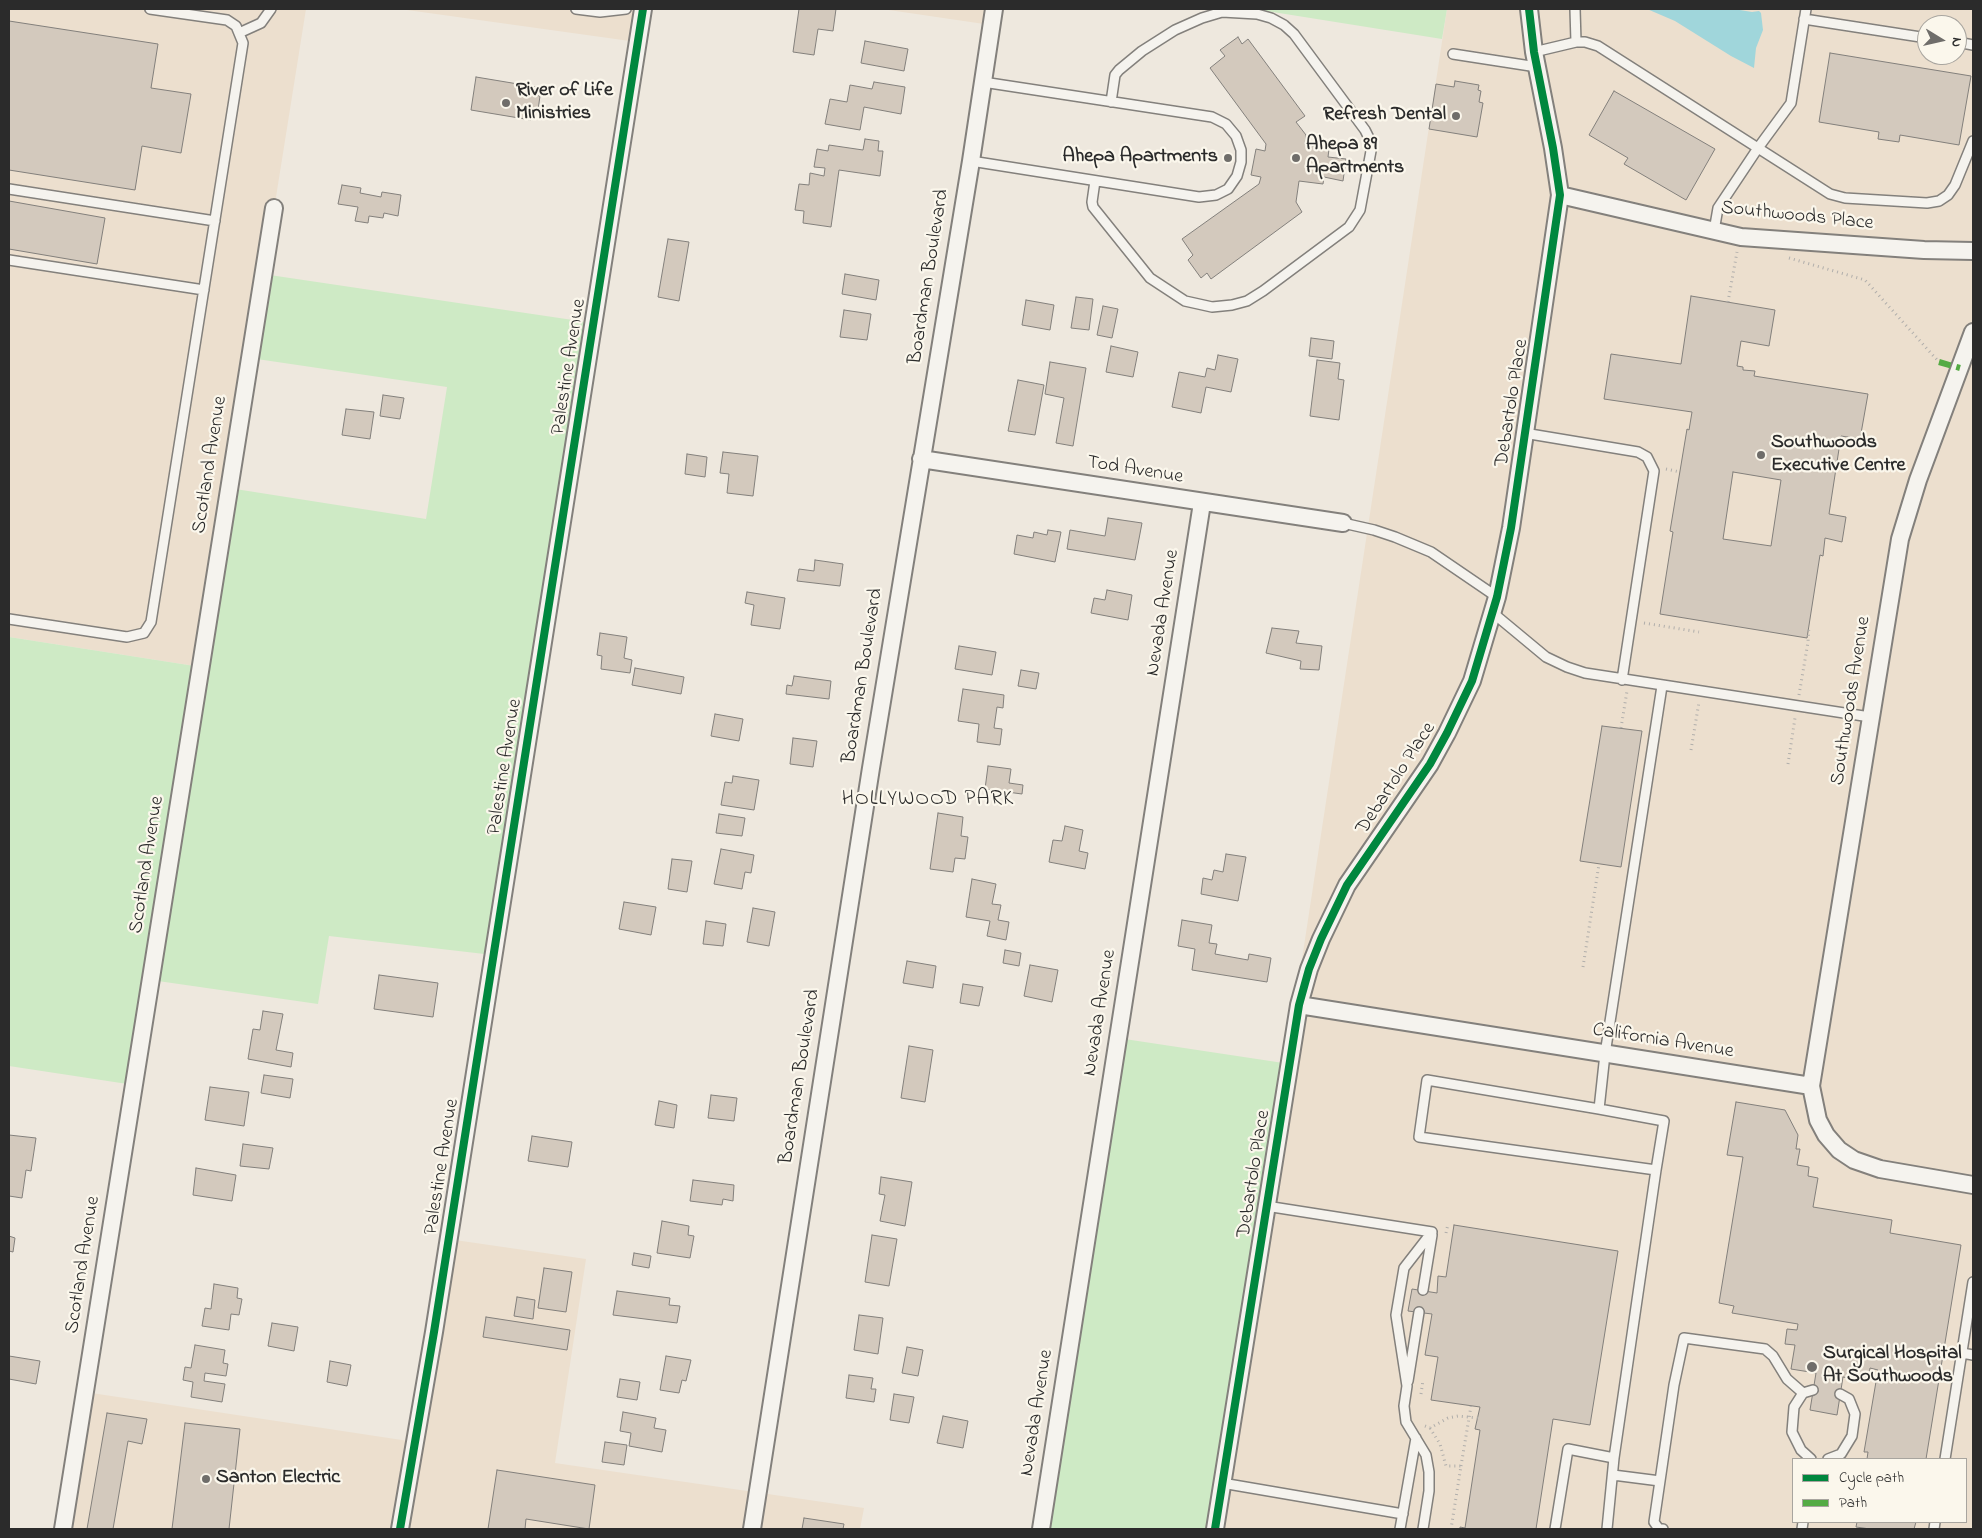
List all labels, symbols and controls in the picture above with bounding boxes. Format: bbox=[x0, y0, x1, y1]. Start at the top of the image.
north arrow bbox=[1917, 15, 1967, 65]
text: N bbox=[1945, 36, 1967, 49]
place label: River of Life Ministries bbox=[516, 80, 613, 127]
marker: River of Life Ministries bbox=[500, 97, 512, 109]
place label: Refresh Dental bbox=[1323, 104, 1446, 128]
marker: Refresh Dental bbox=[1450, 110, 1462, 122]
place label: Ahepa 89 Apartments bbox=[1306, 134, 1404, 181]
place label: Ahepa Apartments bbox=[1062, 146, 1218, 170]
marker: Ahepa Apartments bbox=[1222, 152, 1234, 164]
marker: Ahepa 89 Apartments bbox=[1290, 152, 1302, 164]
street label: Boardman Boulevard bbox=[904, 188, 956, 366]
street label: Southwoods Place bbox=[1719, 197, 1875, 237]
street label: Palestine Avenue bbox=[547, 297, 593, 437]
street label: Debartolo Place bbox=[1491, 337, 1535, 469]
street label: Scotland Avenue bbox=[188, 395, 234, 535]
place label: Southwoods Executive Centre bbox=[1771, 432, 1906, 479]
marker: Southwoods Executive Centre bbox=[1755, 449, 1767, 461]
street label: Tod Avenue bbox=[1085, 452, 1185, 490]
street label: Nevada Avenue bbox=[1142, 548, 1186, 678]
street label: Boardman Boulevard bbox=[838, 587, 890, 765]
street label: Southwoods Avenue bbox=[1827, 615, 1877, 787]
street label: Palestine Avenue bbox=[483, 697, 529, 837]
street label: Debartolo Place bbox=[1352, 718, 1442, 840]
district label: HOLLYWOOD PARK bbox=[840, 788, 1016, 814]
street label: Scotland Avenue bbox=[125, 795, 171, 935]
street label: Nevada Avenue bbox=[1079, 948, 1123, 1078]
street label: Boardman Boulevard bbox=[775, 988, 827, 1166]
street label: California Avenue bbox=[1591, 1019, 1735, 1065]
street label: Palestine Avenue bbox=[420, 1097, 466, 1237]
street label: Debartolo Place bbox=[1233, 1108, 1277, 1240]
street label: Scotland Avenue bbox=[61, 1195, 107, 1335]
place label: Surgical Hospital At Southwoods bbox=[1823, 1343, 1962, 1390]
street label: Nevada Avenue bbox=[1016, 1348, 1060, 1478]
marker: Surgical Hospital At Southwoods bbox=[1805, 1360, 1819, 1374]
legend bbox=[1792, 1458, 1967, 1523]
place label: Santon Electric bbox=[216, 1467, 340, 1491]
text: Cycle path bbox=[1839, 1467, 1904, 1489]
marker: Santon Electric bbox=[200, 1473, 212, 1485]
text: Path bbox=[1839, 1492, 1867, 1514]

